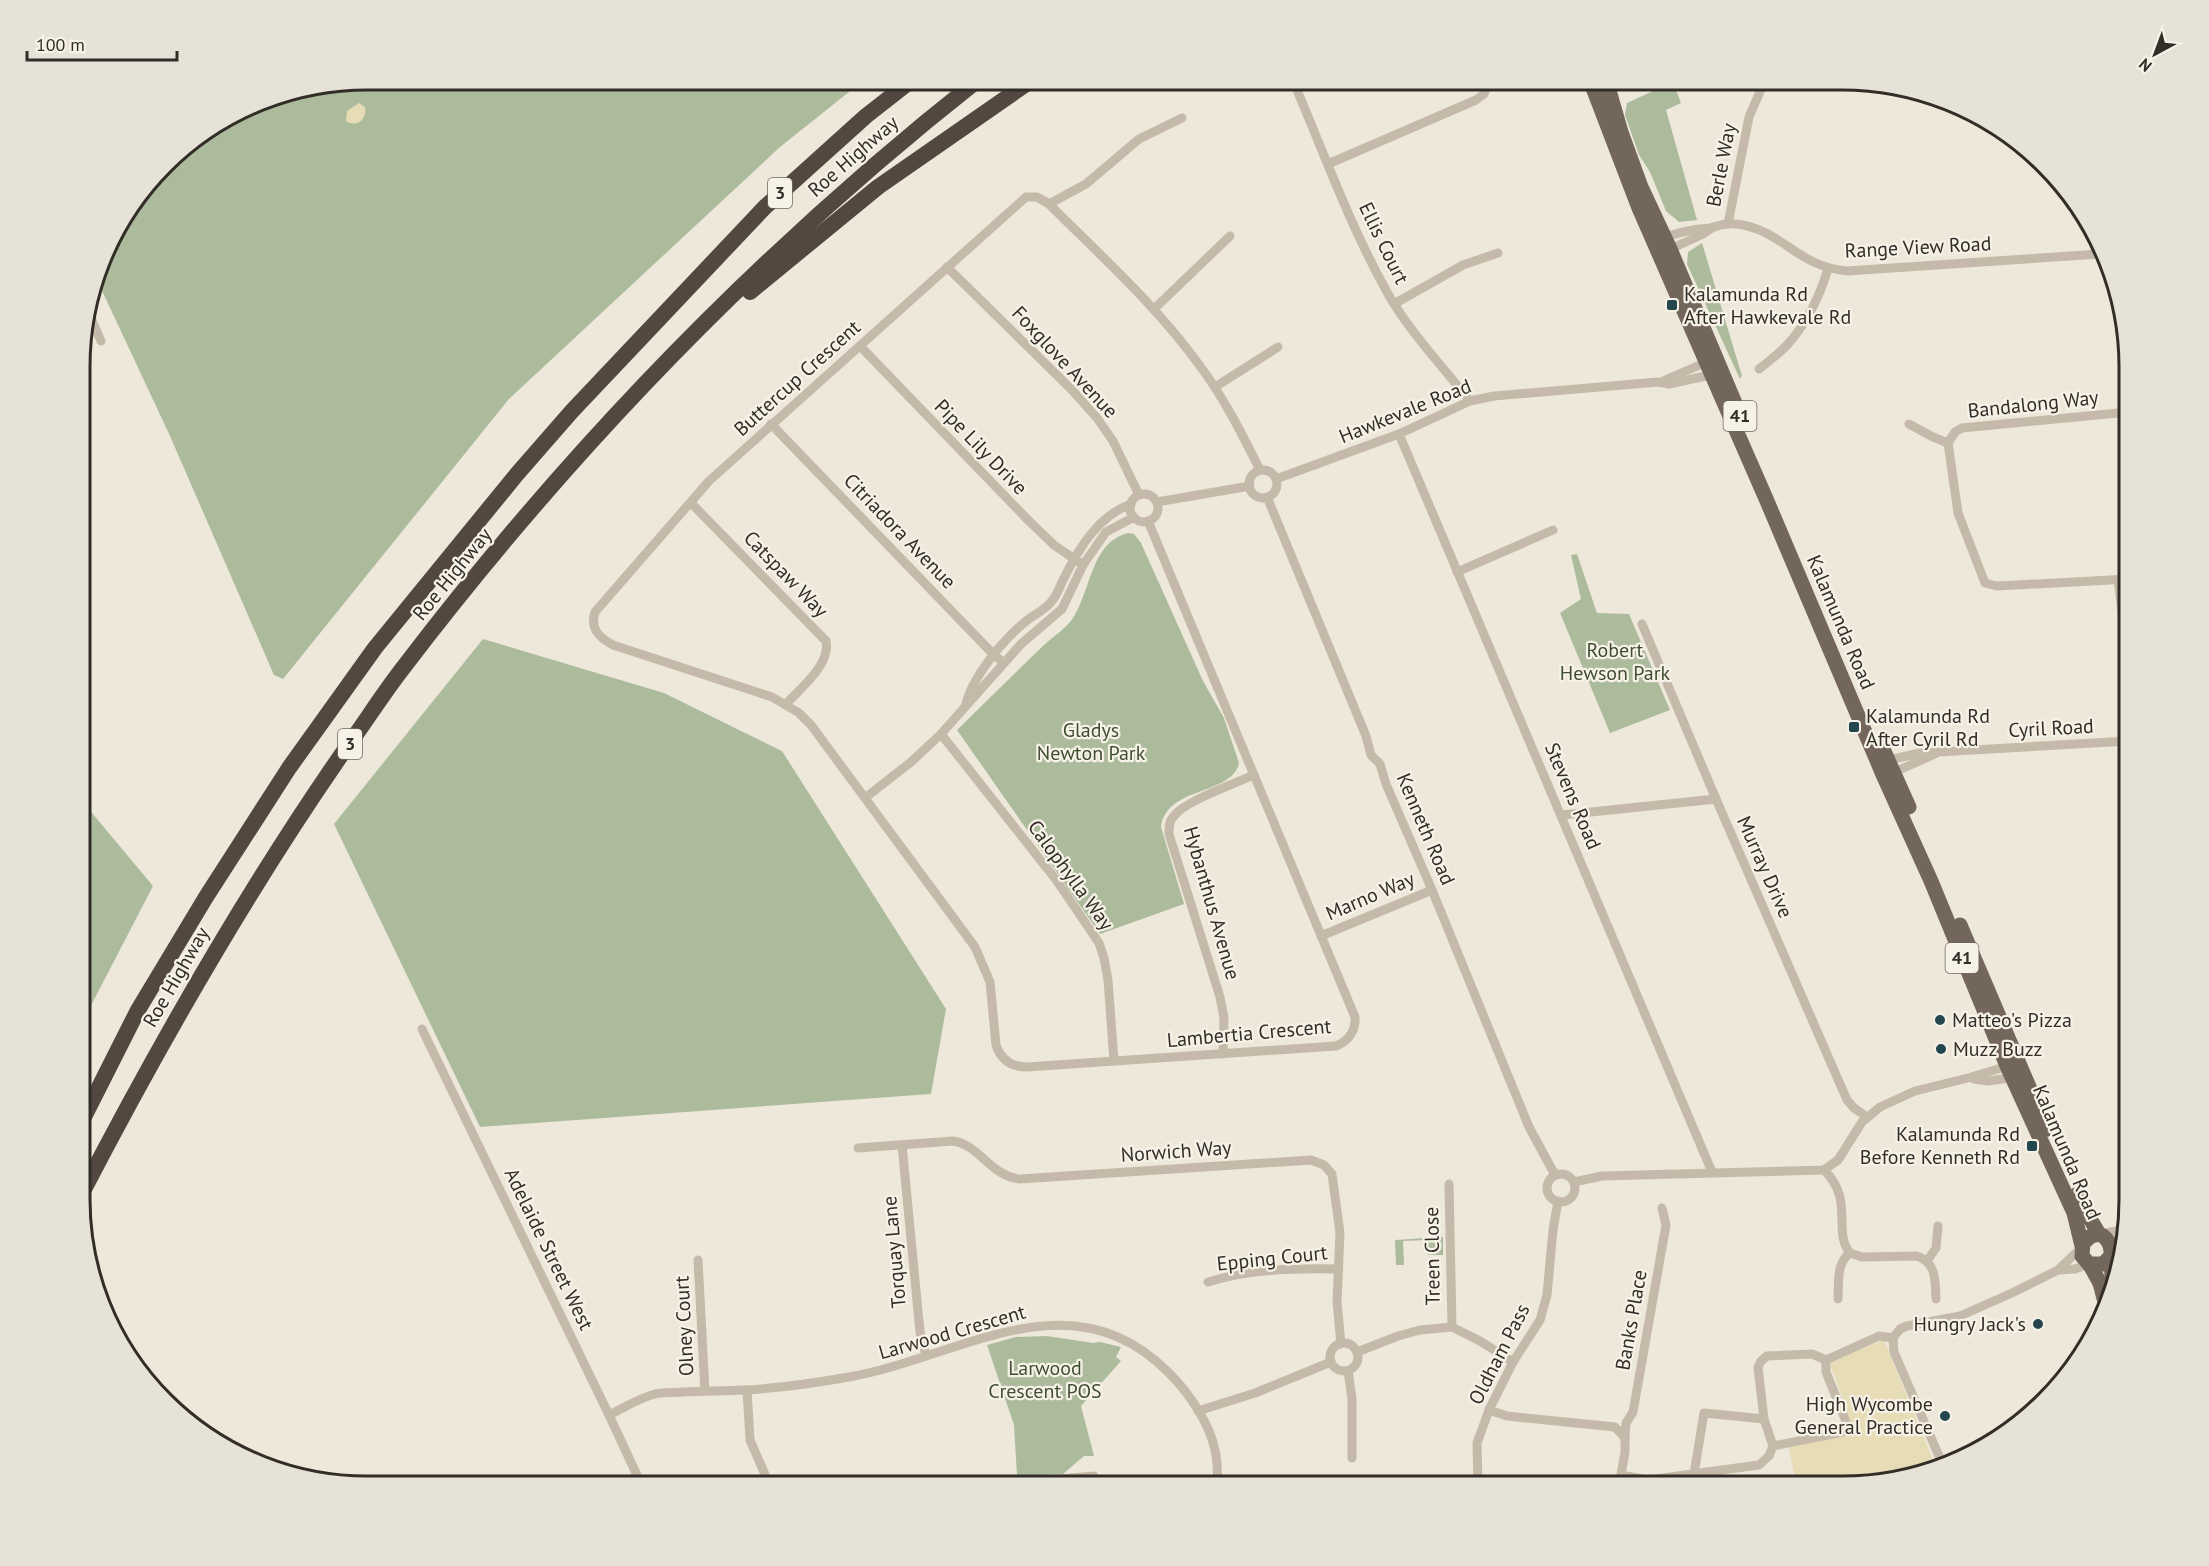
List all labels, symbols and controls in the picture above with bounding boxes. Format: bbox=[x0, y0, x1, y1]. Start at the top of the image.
scale bar bbox=[27, 24, 177, 62]
north arrow bbox=[2125, 24, 2185, 84]
text: 100 m bbox=[36, 33, 85, 56]
text: N bbox=[2135, 54, 2156, 76]
street label: Roe Highway bbox=[802, 109, 904, 202]
street label: Berle Way bbox=[1700, 120, 1742, 209]
road number: 3 bbox=[768, 178, 792, 208]
street label: Ellis Court bbox=[1353, 198, 1415, 288]
street label: Range View Road bbox=[1844, 230, 1992, 264]
place label: Kalamunda Rd After Hawkevale Rd bbox=[1684, 281, 1851, 330]
marker: Kalamunda Rd After Hawkevale Rd bbox=[1665, 298, 1679, 312]
street label: Foxglove Avenue bbox=[1006, 300, 1124, 424]
street label: Buttercup Crescent bbox=[728, 314, 866, 442]
street label: Hawkevale Road bbox=[1335, 373, 1475, 449]
street label: Bandalong Way bbox=[1966, 384, 2100, 424]
street label: Pipe Lily Drive bbox=[929, 394, 1033, 500]
road number: 41 bbox=[1724, 401, 1756, 431]
street label: Citriadora Avenue bbox=[838, 468, 962, 594]
street label: Roe Highway bbox=[407, 522, 498, 626]
street label: Catspaw Way bbox=[738, 525, 834, 623]
street label: Kalamunda Road bbox=[1801, 551, 1881, 693]
park label: Robert Hewson Park bbox=[1560, 637, 1671, 686]
place label: Kalamunda Rd After Cyril Rd bbox=[1866, 703, 1990, 752]
street label: Cyril Road bbox=[2008, 713, 2094, 743]
park label: Gladys Newton Park bbox=[1037, 717, 1146, 766]
marker: Kalamunda Rd After Cyril Rd bbox=[1847, 720, 1861, 734]
road number: 3 bbox=[338, 729, 362, 759]
street label: Stevens Road bbox=[1539, 739, 1607, 853]
street label: Kenneth Road bbox=[1391, 769, 1461, 889]
street label: Murray Drive bbox=[1731, 812, 1799, 922]
street label: Calophylla Way bbox=[1022, 815, 1120, 936]
street label: Hybanthus Avenue bbox=[1178, 823, 1246, 983]
street label: Marno Way bbox=[1322, 865, 1419, 926]
street label: Roe Highway bbox=[137, 922, 215, 1032]
road number: 41 bbox=[1946, 943, 1978, 973]
place label: Matteo's Pizza bbox=[1952, 1007, 2072, 1033]
street label: Lambertia Crescent bbox=[1166, 1013, 1332, 1053]
marker: Matteo's Pizza bbox=[1933, 1013, 1947, 1027]
place label: Muzz Buzz bbox=[1953, 1036, 2043, 1062]
marker: Muzz Buzz bbox=[1934, 1042, 1948, 1056]
street label: Kalamunda Road bbox=[2027, 1081, 2107, 1223]
place label: Kalamunda Rd Before Kenneth Rd bbox=[1860, 1121, 2020, 1170]
street label: Norwich Way bbox=[1120, 1134, 1233, 1168]
marker: Kalamunda Rd Before Kenneth Rd bbox=[2025, 1139, 2039, 1153]
street label: Adelaide Street West bbox=[498, 1164, 600, 1334]
street label: Torquay Lane bbox=[876, 1195, 912, 1309]
street label: Treen Close bbox=[1418, 1206, 1446, 1306]
street label: Epping Court bbox=[1215, 1239, 1329, 1277]
street label: Banks Place bbox=[1609, 1268, 1653, 1372]
street label: Olney Court bbox=[668, 1275, 700, 1377]
street label: Larwood Crescent bbox=[876, 1299, 1029, 1365]
street label: Oldham Pass bbox=[1462, 1299, 1536, 1409]
place label: Hungry Jack's bbox=[1913, 1311, 2026, 1337]
marker: Hungry Jack's bbox=[2031, 1317, 2045, 1331]
park label: Larwood Crescent POS bbox=[988, 1355, 1102, 1404]
place label: High Wycombe General Practice bbox=[1795, 1391, 1933, 1440]
marker: High Wycombe General Practice bbox=[1938, 1409, 1952, 1423]

